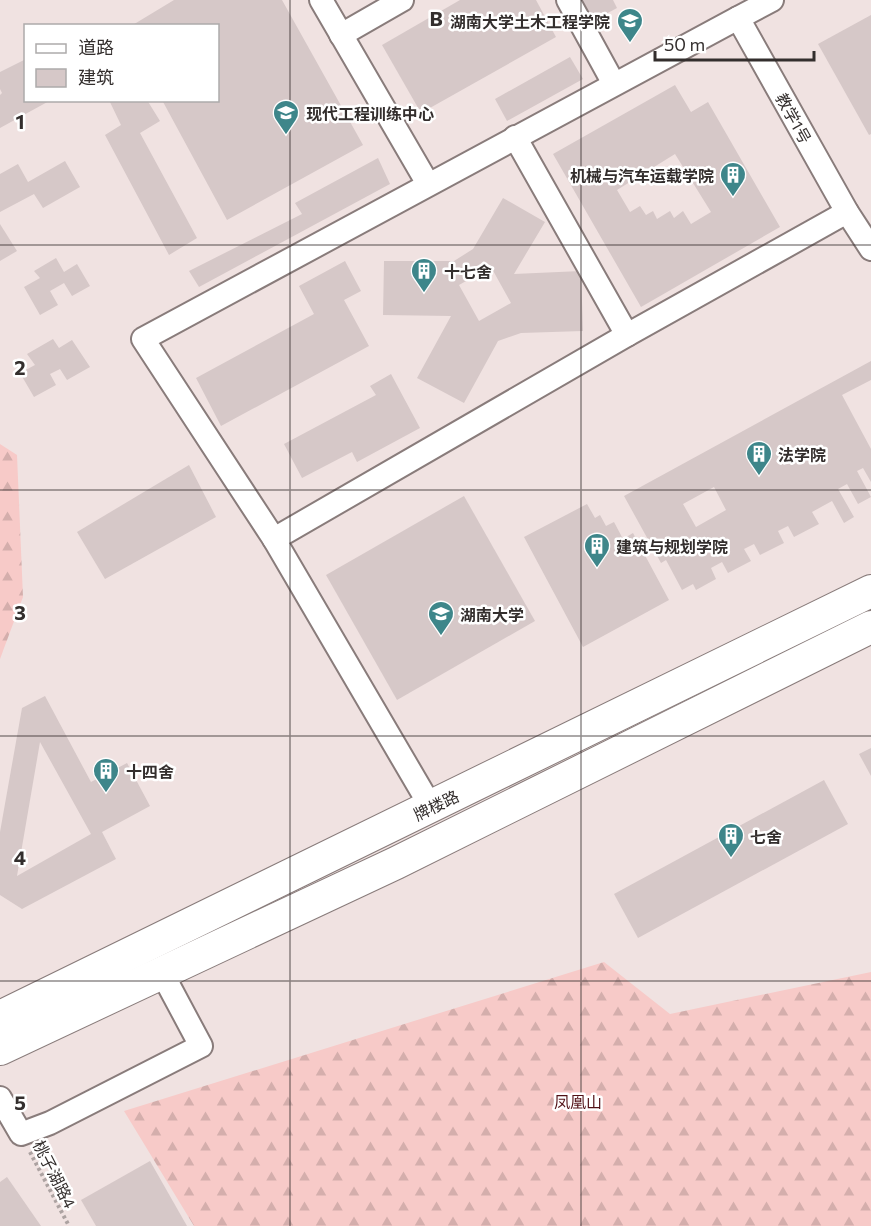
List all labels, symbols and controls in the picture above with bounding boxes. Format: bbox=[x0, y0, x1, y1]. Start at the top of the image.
text: B bbox=[429, 6, 443, 30]
school or university icon: 湖南大学土木工程学院 bbox=[615, 6, 645, 44]
place label: 湖南大学土木工程学院 bbox=[450, 12, 610, 31]
legend bbox=[24, 24, 219, 102]
scale bar bbox=[655, 24, 814, 62]
text: 50 m bbox=[664, 33, 705, 55]
text: 道路 bbox=[78, 36, 114, 58]
text: 建筑 bbox=[78, 66, 114, 88]
street label: 教学1号 bbox=[772, 89, 816, 147]
school or university icon: 现代工程训练中心 bbox=[271, 98, 301, 136]
place label: 现代工程训练中心 bbox=[306, 104, 434, 123]
text: 1 bbox=[15, 109, 25, 133]
building icon: 机械与汽车运载学院 bbox=[718, 160, 748, 198]
place label: 机械与汽车运载学院 bbox=[570, 166, 714, 185]
building icon: 十七舍 bbox=[409, 256, 439, 294]
place label: 十七舍 bbox=[444, 262, 492, 281]
text: 2 bbox=[14, 355, 26, 379]
building icon: 法学院 bbox=[744, 439, 774, 477]
place label: 法学院 bbox=[778, 445, 826, 464]
building icon: 建筑与规划学院 bbox=[582, 531, 612, 569]
place label: 建筑与规划学院 bbox=[616, 537, 728, 556]
school or university icon: 湖南大学 bbox=[426, 599, 456, 637]
text: 3 bbox=[14, 600, 26, 624]
place label: 湖南大学 bbox=[460, 605, 524, 624]
building icon: 十四舍 bbox=[91, 756, 121, 794]
place label: 十四舍 bbox=[126, 762, 174, 781]
street label: 牌楼路 bbox=[410, 786, 462, 824]
building icon: 七舍 bbox=[716, 821, 746, 859]
place label: 七舍 bbox=[750, 827, 782, 846]
text: 4 bbox=[14, 845, 26, 869]
text: 5 bbox=[14, 1090, 26, 1114]
park label: 凤凰山 bbox=[554, 1092, 602, 1111]
street label: 桃子湖路4 bbox=[30, 1137, 80, 1211]

